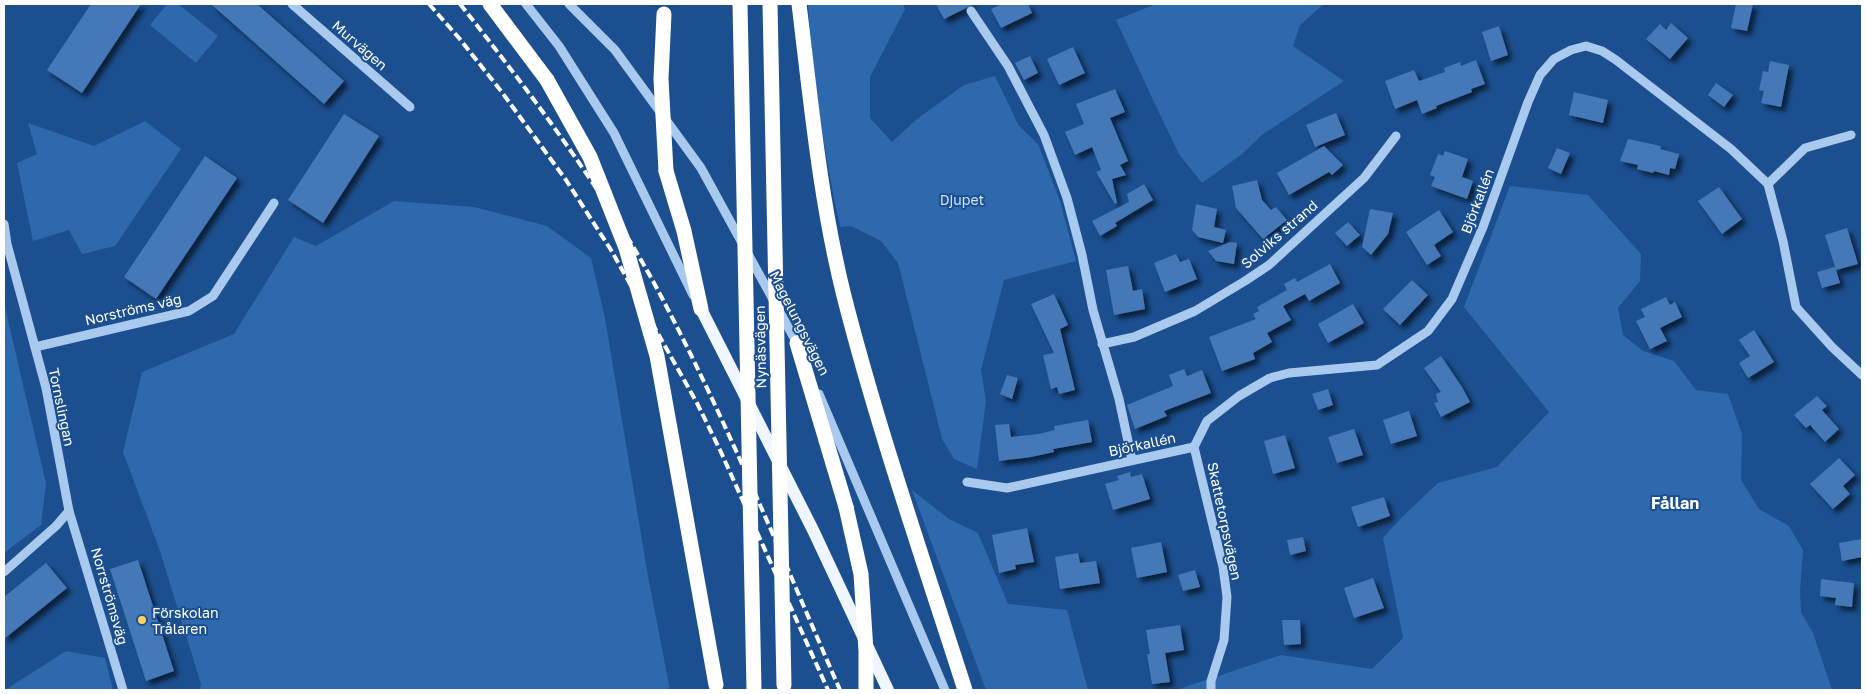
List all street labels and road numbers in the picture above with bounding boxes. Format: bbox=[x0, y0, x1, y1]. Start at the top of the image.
street label: Murvägen bbox=[329, 17, 391, 73]
street label: Björkallén bbox=[1457, 166, 1497, 236]
street label: Solviks strand bbox=[1237, 196, 1321, 272]
street label: Magelungsvägen bbox=[766, 268, 834, 378]
street label: Norströms väg bbox=[83, 290, 183, 328]
street label: Nynäsvägen bbox=[751, 305, 769, 389]
street label: Tornslingan bbox=[45, 366, 79, 448]
street label: Björkallén bbox=[1107, 429, 1177, 459]
street label: Skattetorpsvägen bbox=[1204, 461, 1246, 581]
street label: Norrströmsväg bbox=[88, 545, 132, 647]

